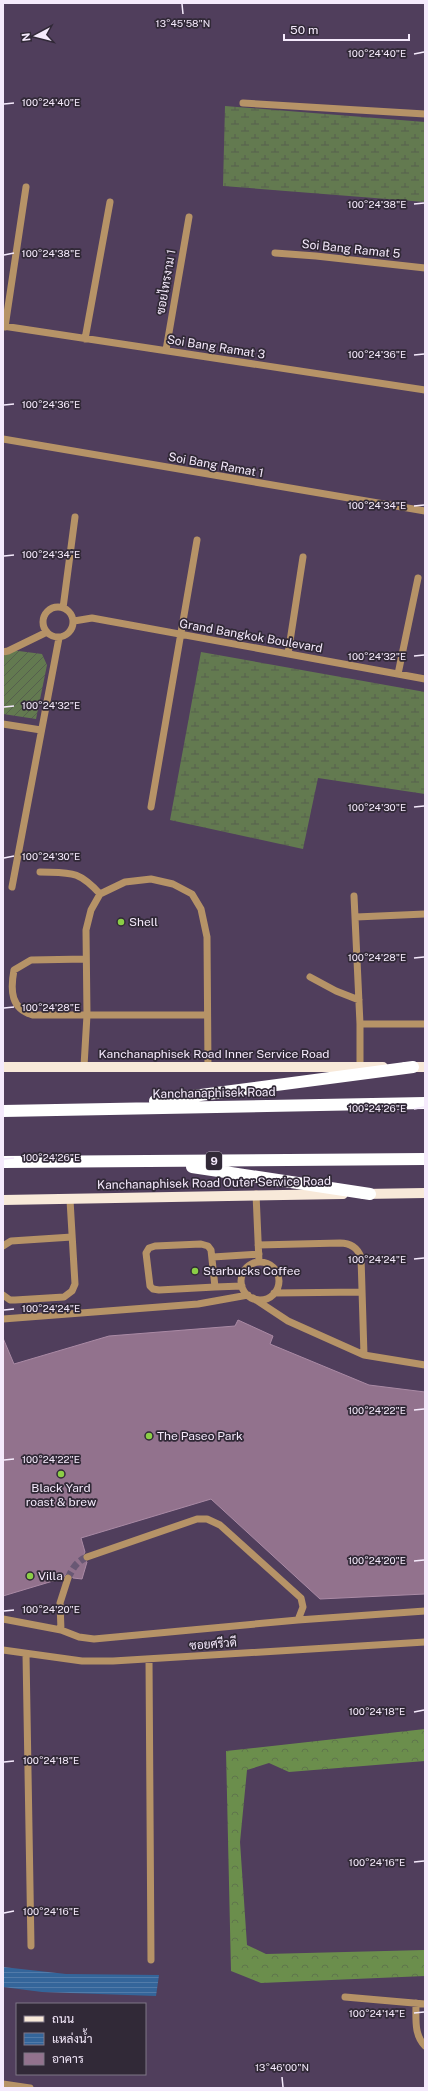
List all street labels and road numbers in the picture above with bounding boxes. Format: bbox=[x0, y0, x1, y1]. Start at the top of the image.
street label: Soi Bang Ramat 5 bbox=[301, 237, 401, 261]
street label: ซอยไทรงาม 1 bbox=[152, 248, 179, 316]
street label: Soi Bang Ramat 3 bbox=[166, 332, 266, 362]
street label: Soi Bang Ramat 1 bbox=[167, 450, 265, 480]
street label: Grand Bangkok Boulevard bbox=[178, 617, 324, 655]
street label: Kanchanaphisek Road Inner Service Road bbox=[99, 1047, 329, 1061]
street label: Kanchanaphisek Road bbox=[152, 1085, 276, 1101]
road number: 9 bbox=[206, 1152, 222, 1170]
street label: Kanchanaphisek Road Outer Service Road bbox=[97, 1174, 331, 1192]
street label: ซอยศรีวดี bbox=[189, 1634, 237, 1653]

